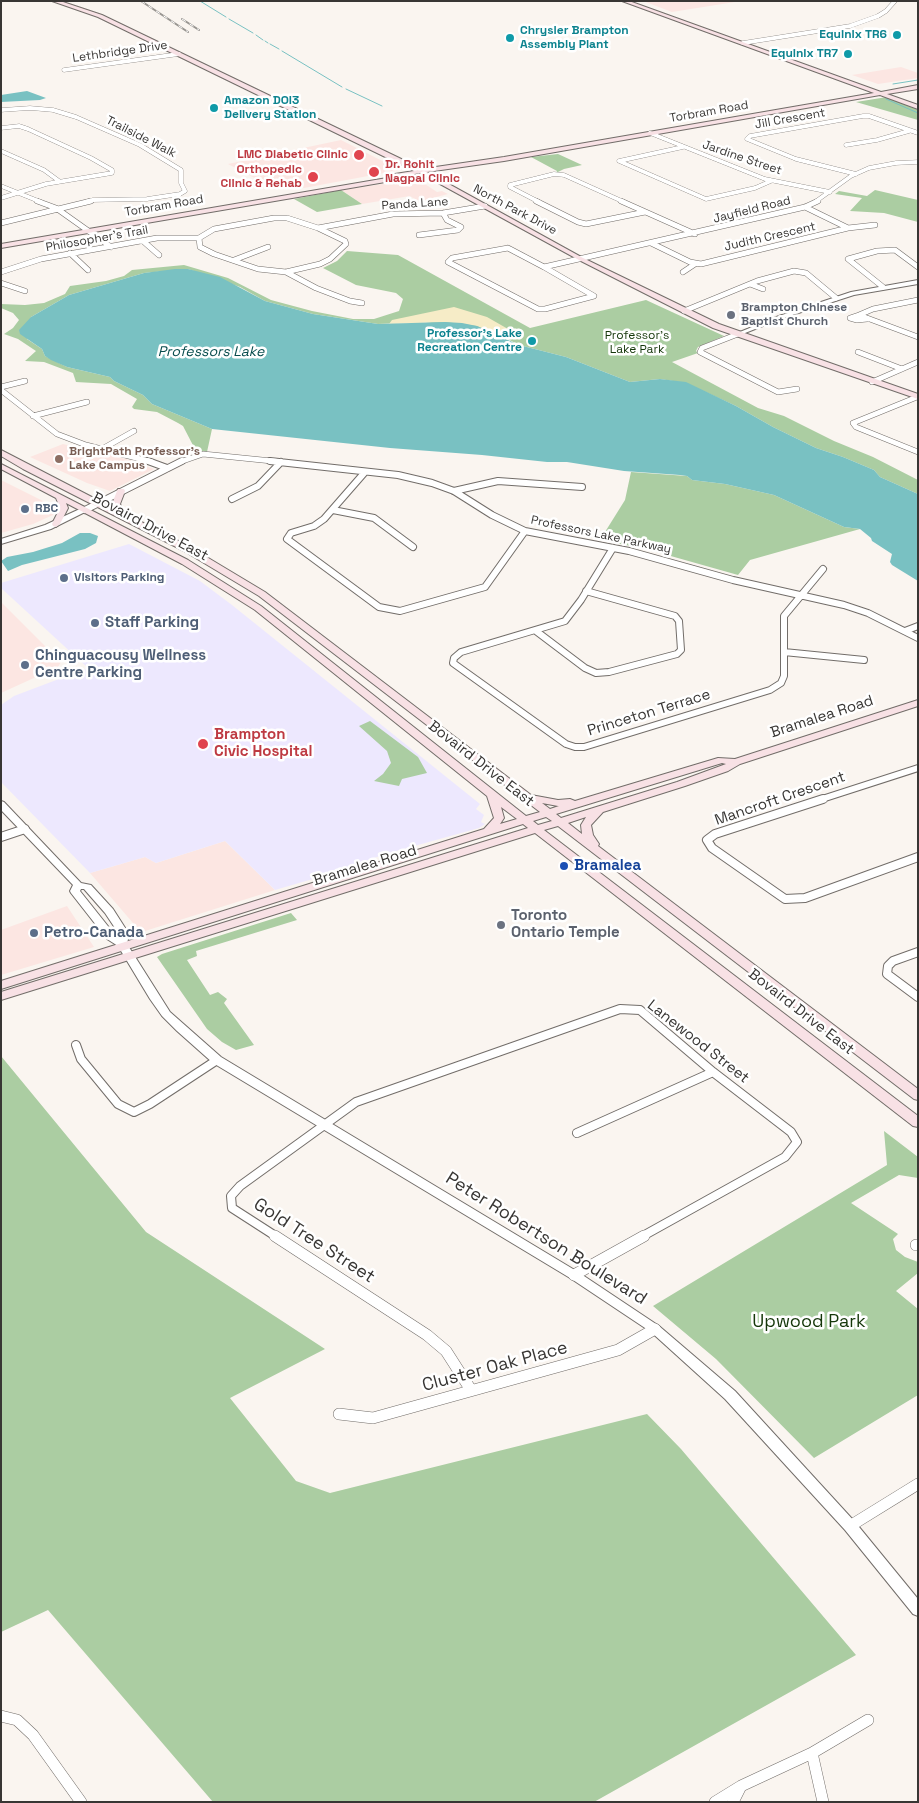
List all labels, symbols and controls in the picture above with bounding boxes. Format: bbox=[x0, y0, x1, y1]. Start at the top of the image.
place label: Chrysler Brampton Assembly Plant bbox=[520, 24, 629, 52]
place label: Equinix TR6 bbox=[819, 28, 887, 42]
marker: Equinix TR6 bbox=[891, 29, 903, 41]
marker: Chrysler Brampton Assembly Plant bbox=[504, 32, 516, 44]
street label: Lethbridge Drive bbox=[72, 38, 168, 66]
place label: Equinix TR7 bbox=[771, 47, 838, 61]
marker: Equinix TR7 bbox=[842, 48, 854, 60]
place label: Amazon DOI3 Delivery Station bbox=[224, 94, 316, 122]
street label: Torbram Road bbox=[669, 98, 749, 126]
marker: Amazon DOI3 Delivery Station bbox=[208, 102, 220, 114]
street label: Jill Crescent bbox=[754, 106, 826, 132]
street label: Trailside Walk bbox=[103, 113, 179, 161]
street label: Jardine Street bbox=[700, 138, 784, 178]
place label: LMC Diabetic Clinic bbox=[237, 148, 348, 162]
marker: LMC Diabetic Clinic bbox=[352, 148, 366, 162]
place label: Dr. Rohit Nagpal Clinic bbox=[385, 158, 460, 186]
place label: Orthopedic Clinic & Rehab bbox=[221, 163, 302, 191]
marker: Dr. Rohit Nagpal Clinic bbox=[367, 165, 381, 179]
marker: Orthopedic Clinic & Rehab bbox=[306, 170, 320, 184]
street label: North Park Drive bbox=[471, 182, 559, 238]
street label: Torbram Road bbox=[124, 192, 204, 220]
street label: Jayfield Road bbox=[712, 193, 792, 227]
street label: Panda Lane bbox=[381, 194, 449, 214]
street label: Judith Crescent bbox=[723, 219, 817, 255]
street label: Philosopher's Trail bbox=[45, 223, 149, 255]
place label: Brampton Chinese Baptist Church bbox=[741, 301, 847, 329]
marker: Brampton Chinese Baptist Church bbox=[725, 309, 737, 321]
place label: Professor's Lake Recreation Centre bbox=[417, 327, 522, 355]
park label: Professor's Lake Park bbox=[605, 329, 669, 357]
marker: Professor's Lake Recreation Centre bbox=[526, 335, 538, 347]
water label: Professors Lake bbox=[158, 344, 264, 360]
place label: BrightPath Professor's Lake Campus bbox=[69, 445, 200, 473]
marker: BrightPath Professor's Lake Campus bbox=[53, 453, 65, 465]
street label: Bovaird Drive East bbox=[89, 489, 211, 565]
place label: RBC bbox=[35, 502, 58, 516]
marker: RBC bbox=[19, 503, 31, 515]
street label: Professors Lake Parkway bbox=[530, 513, 672, 557]
place label: Visitors Parking bbox=[74, 571, 164, 585]
marker: Visitors Parking bbox=[58, 572, 70, 584]
place label: Staff Parking bbox=[105, 614, 199, 632]
marker: Staff Parking bbox=[89, 617, 101, 629]
place label: Chinguacousy Wellness Centre Parking bbox=[35, 647, 206, 682]
marker: Chinguacousy Wellness Centre Parking bbox=[19, 659, 31, 671]
street label: Princeton Terrace bbox=[585, 686, 713, 740]
street label: Bramalea Road bbox=[768, 692, 876, 742]
street label: Bovaird Drive East bbox=[424, 717, 538, 811]
place label: Brampton Civic Hospital bbox=[214, 726, 312, 761]
marker: Brampton Civic Hospital bbox=[196, 737, 210, 751]
street label: Mancroft Crescent bbox=[712, 768, 848, 830]
street label: Bramalea Road bbox=[311, 842, 419, 890]
place label: Bramalea bbox=[574, 857, 641, 875]
marker: Bramalea bbox=[558, 860, 570, 872]
place label: Toronto Ontario Temple bbox=[511, 907, 620, 942]
marker: Toronto Ontario Temple bbox=[495, 919, 507, 931]
place label: Petro-Canada bbox=[44, 924, 144, 942]
marker: Petro-Canada bbox=[28, 927, 40, 939]
street label: Bovaird Drive East bbox=[744, 965, 858, 1059]
street label: Lanewood Street bbox=[643, 997, 753, 1087]
street label: Peter Robertson Boulevard bbox=[441, 1168, 651, 1310]
street label: Gold Tree Street bbox=[249, 1194, 379, 1288]
park label: Upwood Park bbox=[752, 1311, 866, 1333]
street label: Cluster Oak Place bbox=[420, 1337, 570, 1397]

